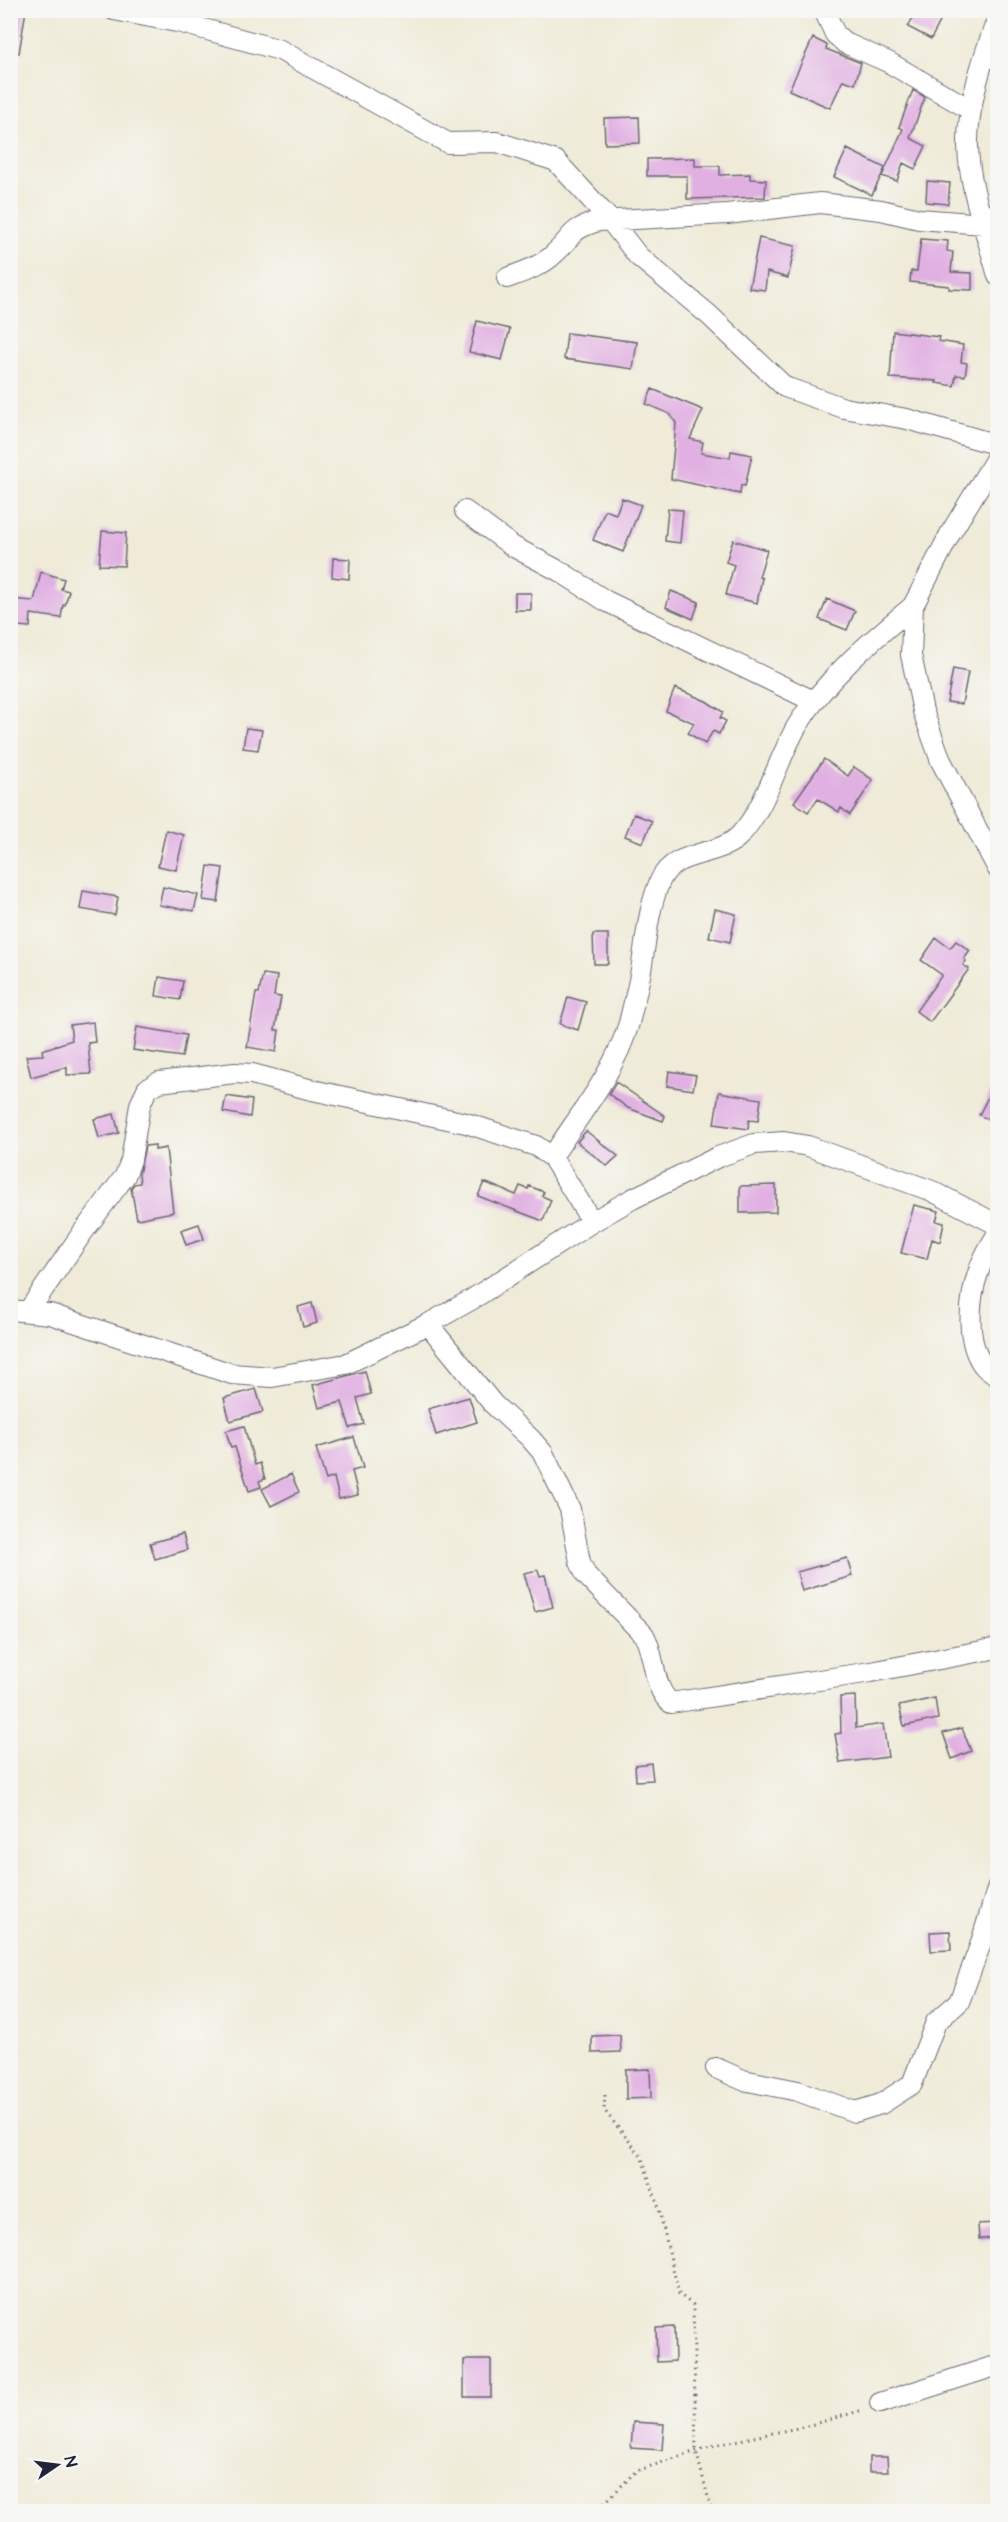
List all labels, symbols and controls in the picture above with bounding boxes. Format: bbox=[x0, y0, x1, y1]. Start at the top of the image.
north arrow bbox=[27, 2435, 87, 2495]
text: N bbox=[59, 2454, 82, 2469]

